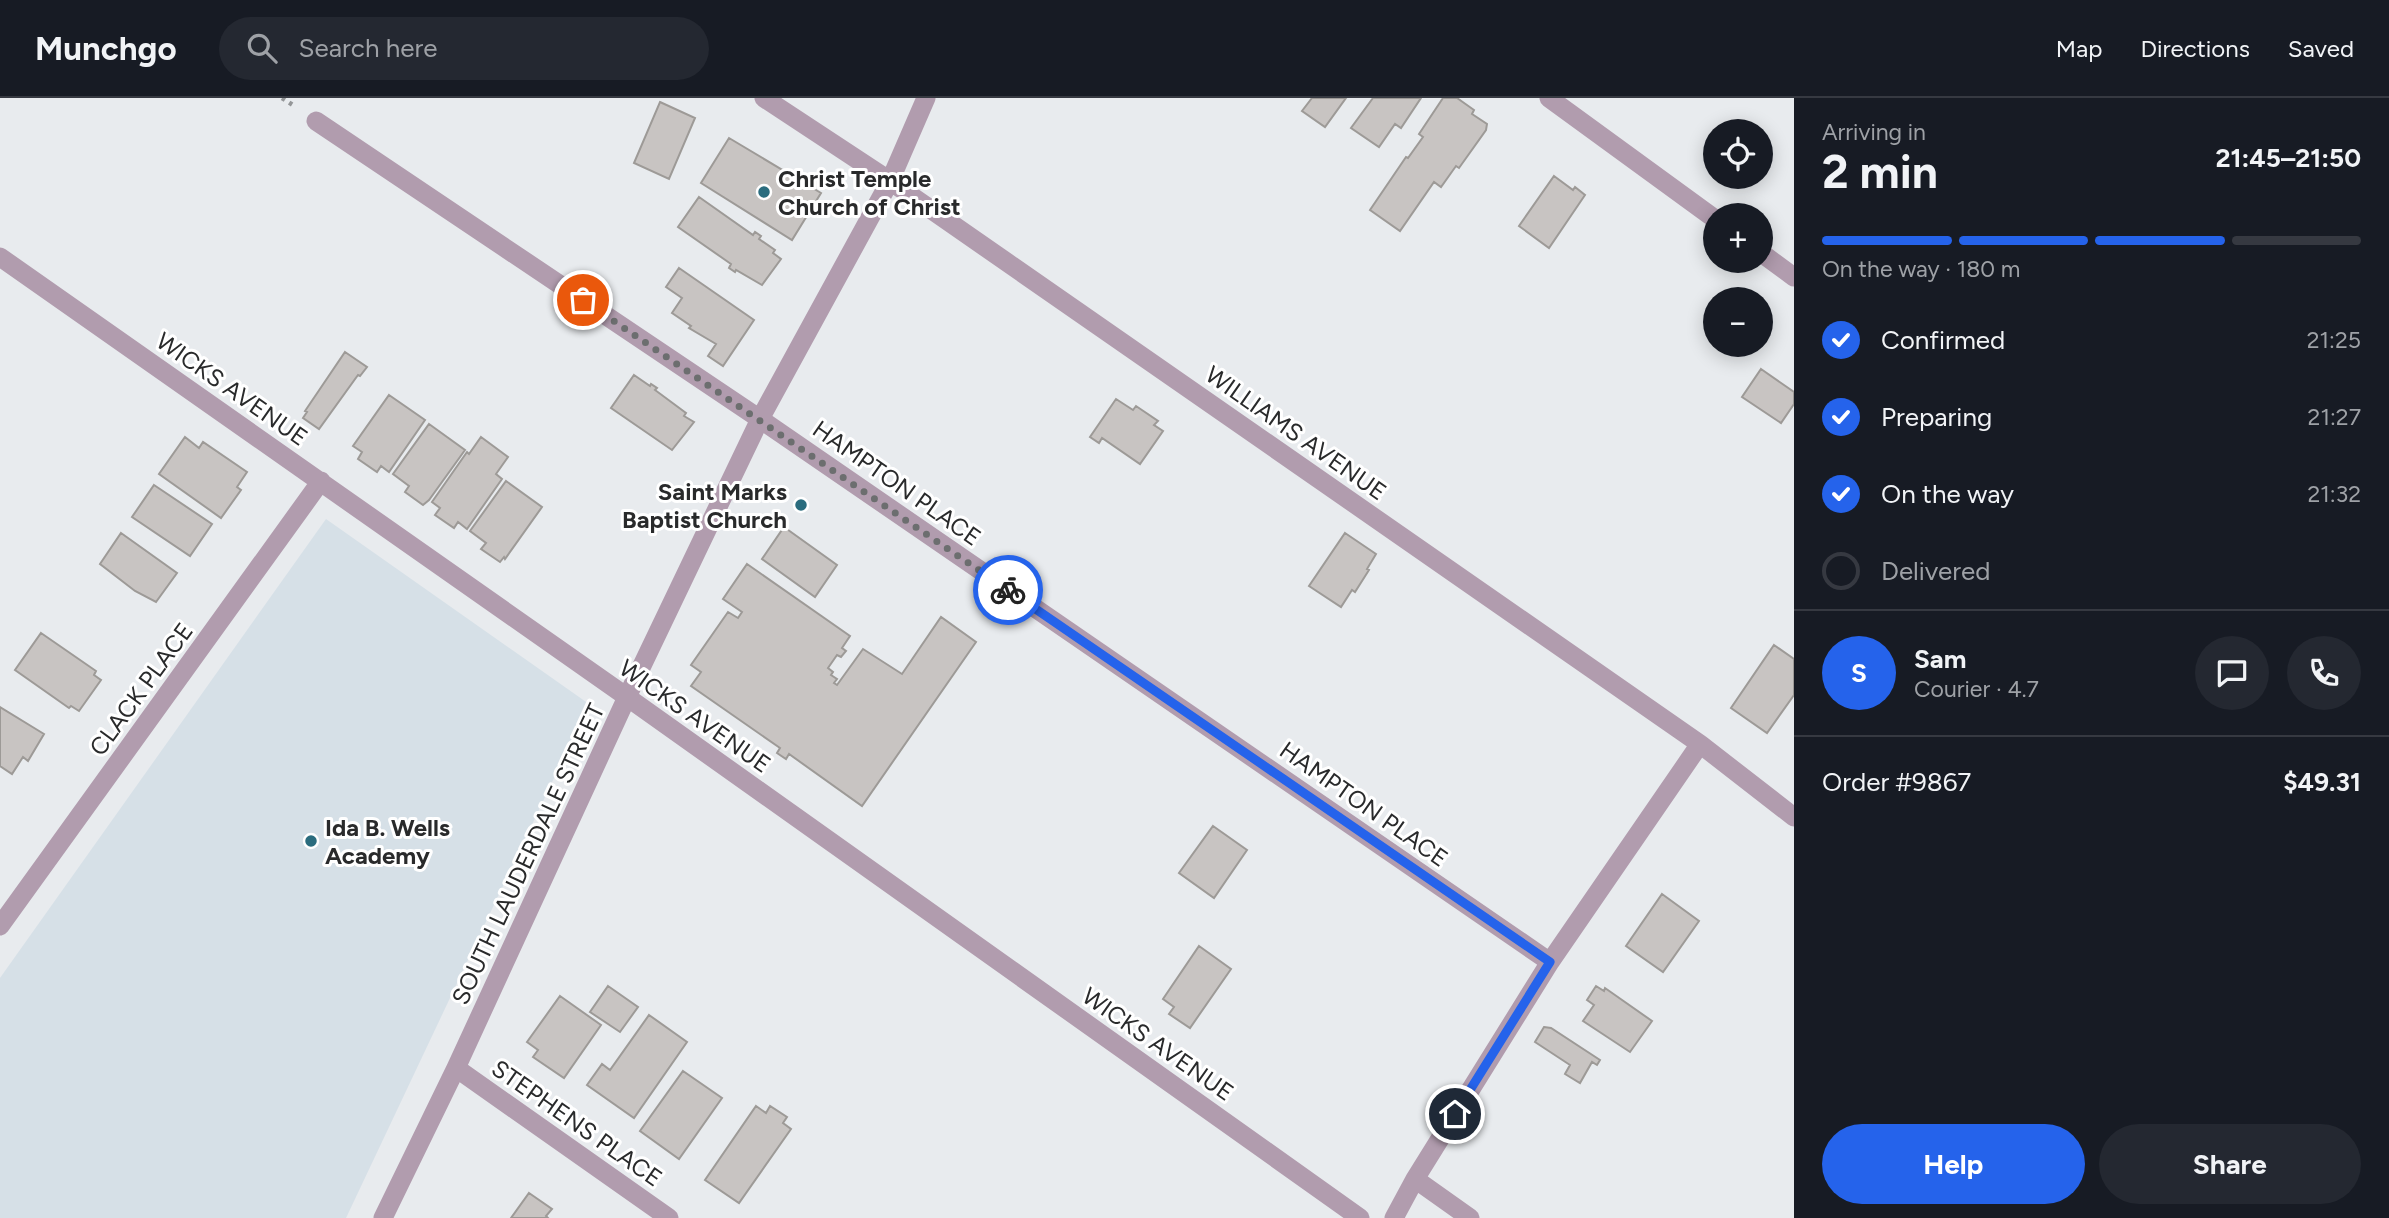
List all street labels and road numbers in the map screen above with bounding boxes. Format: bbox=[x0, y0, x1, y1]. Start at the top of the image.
street label: WICKS AVENUE bbox=[151, 326, 313, 452]
street label: WILLIAMS AVENUE bbox=[1200, 360, 1392, 506]
street label: HAMPTON PLACE bbox=[807, 414, 987, 552]
street label: CLACK PLACE bbox=[83, 617, 199, 761]
street label: WICKS AVENUE bbox=[614, 653, 776, 779]
street label: SOUTH LAUDERDALE STREET bbox=[445, 699, 611, 1009]
street label: HAMPTON PLACE bbox=[1274, 735, 1454, 873]
street label: WICKS AVENUE bbox=[1077, 981, 1239, 1107]
street label: STEPHENS PLACE bbox=[486, 1053, 668, 1193]

